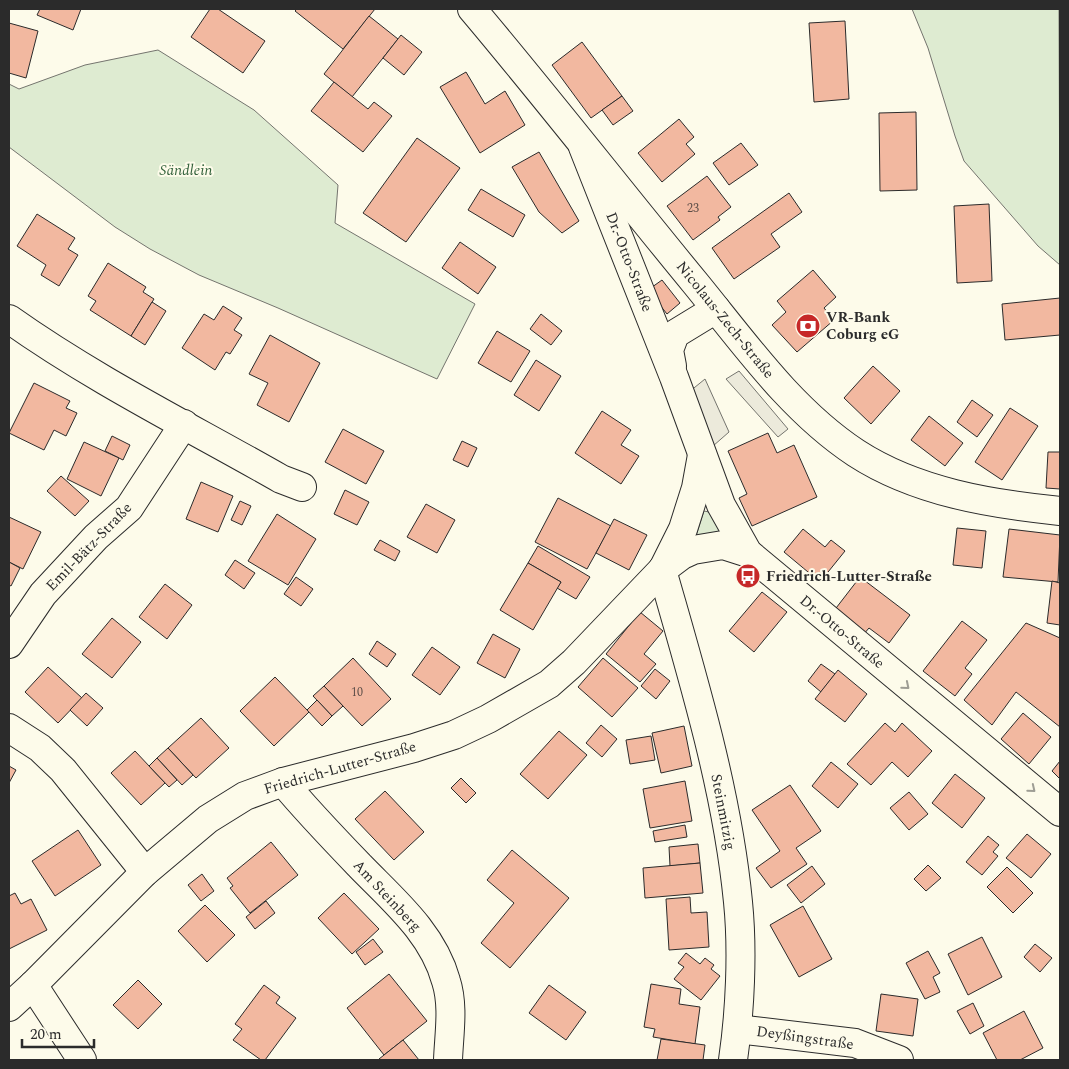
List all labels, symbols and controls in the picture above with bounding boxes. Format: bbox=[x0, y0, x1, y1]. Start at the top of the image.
park label: Sändlein bbox=[159, 159, 213, 182]
house number: 23 bbox=[687, 199, 699, 218]
street label: Dr.-Otto-Straße bbox=[599, 209, 659, 315]
street label: Nicolaus-Zech-Straße bbox=[670, 256, 780, 384]
place label: VR-Bank Coburg eG bbox=[826, 306, 899, 346]
bank icon: VR-Bank Coburg eG bbox=[795, 313, 821, 339]
street label: Emil-Bätz-Straße bbox=[40, 497, 138, 597]
bus stop icon: Friedrich-Lutter-Straße bbox=[735, 563, 761, 589]
place label: Friedrich-Lutter-Straße bbox=[766, 565, 932, 588]
street label: Dr.-Otto-Straße bbox=[794, 589, 890, 675]
one-way arrow bbox=[901, 680, 910, 689]
house number: 10 bbox=[351, 683, 363, 702]
street label: Friedrich-Lutter-Straße bbox=[261, 735, 419, 801]
street label: Steinmitzig bbox=[704, 772, 742, 852]
one-way arrow bbox=[1026, 783, 1035, 792]
street label: Am Steinberg bbox=[347, 855, 427, 937]
scale bar bbox=[22, 1016, 95, 1048]
street label: Deyßingstraße bbox=[755, 1020, 855, 1056]
text: 20 m bbox=[30, 1023, 62, 1046]

